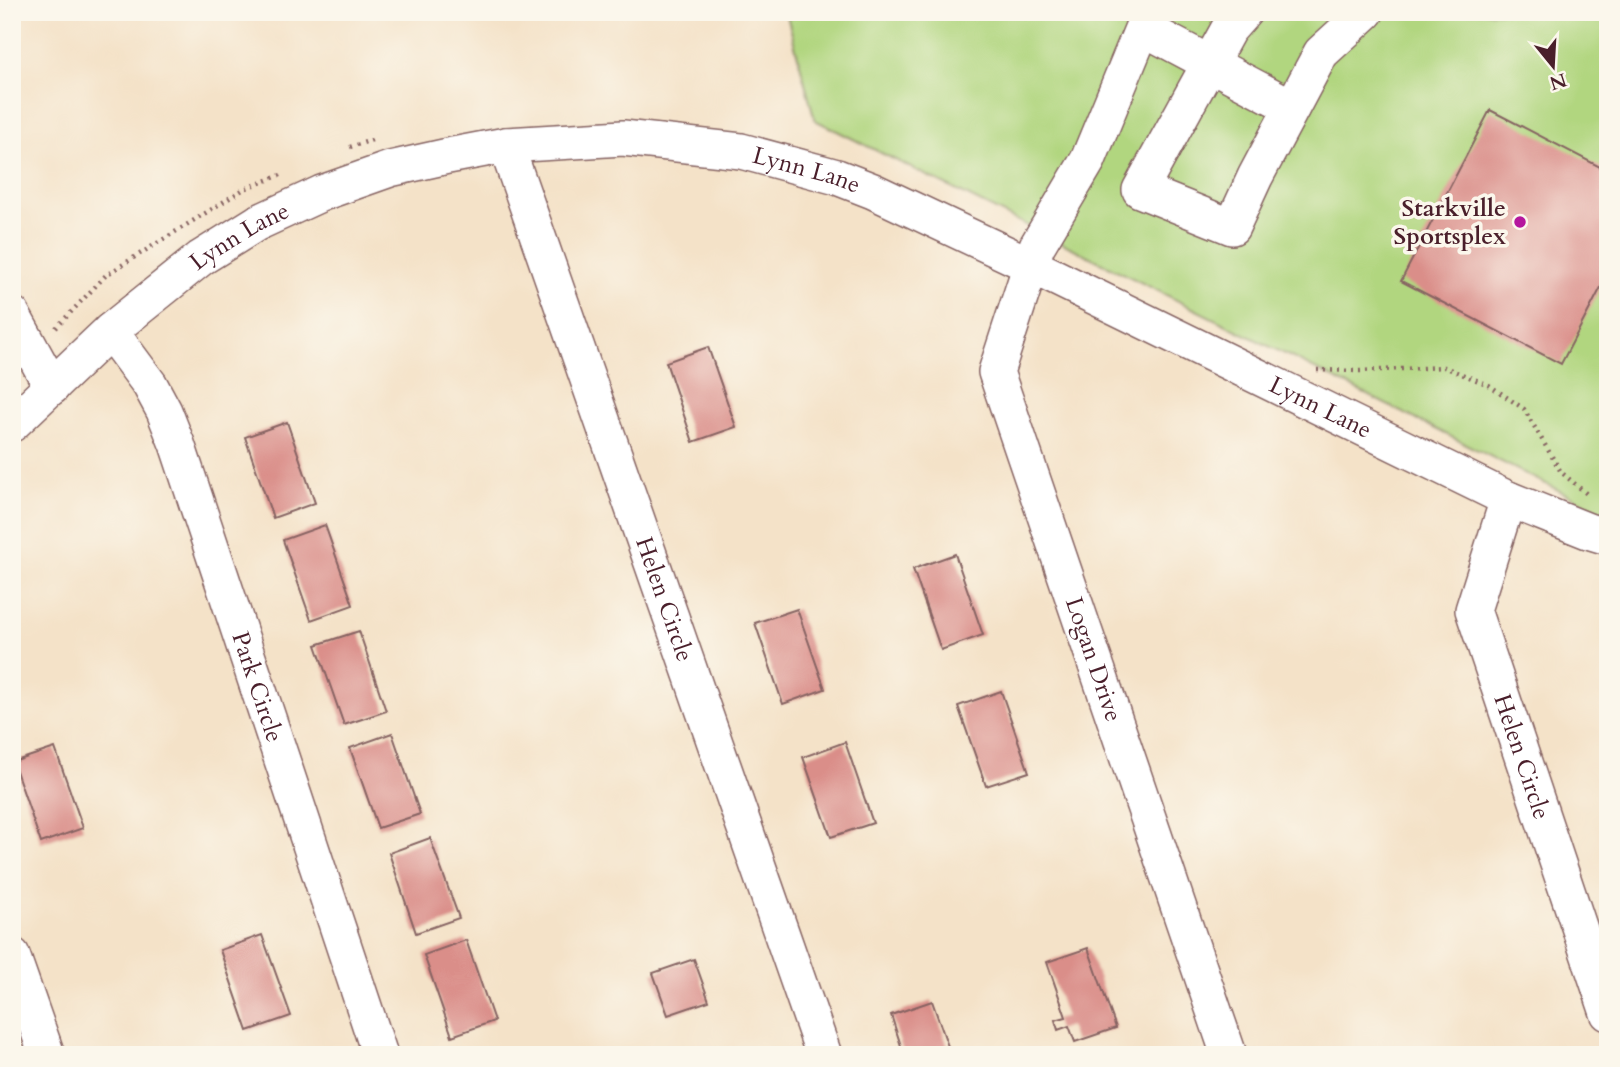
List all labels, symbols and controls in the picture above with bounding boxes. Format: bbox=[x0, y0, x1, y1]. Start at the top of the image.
north arrow bbox=[1518, 32, 1588, 102]
text: N bbox=[1546, 66, 1570, 96]
street label: Lynn Lane bbox=[749, 139, 865, 201]
place label: Starkville Sportsplex bbox=[1394, 192, 1506, 253]
street label: Lynn Lane bbox=[182, 194, 294, 278]
marker: Starkville Sportsplex bbox=[1512, 214, 1528, 230]
street label: Lynn Lane bbox=[1263, 369, 1377, 447]
street label: Helen Circle bbox=[627, 532, 701, 666]
street label: Logan Drive bbox=[1057, 593, 1130, 726]
street label: Park Circle bbox=[223, 627, 291, 746]
street label: Helen Circle bbox=[1485, 690, 1558, 824]

